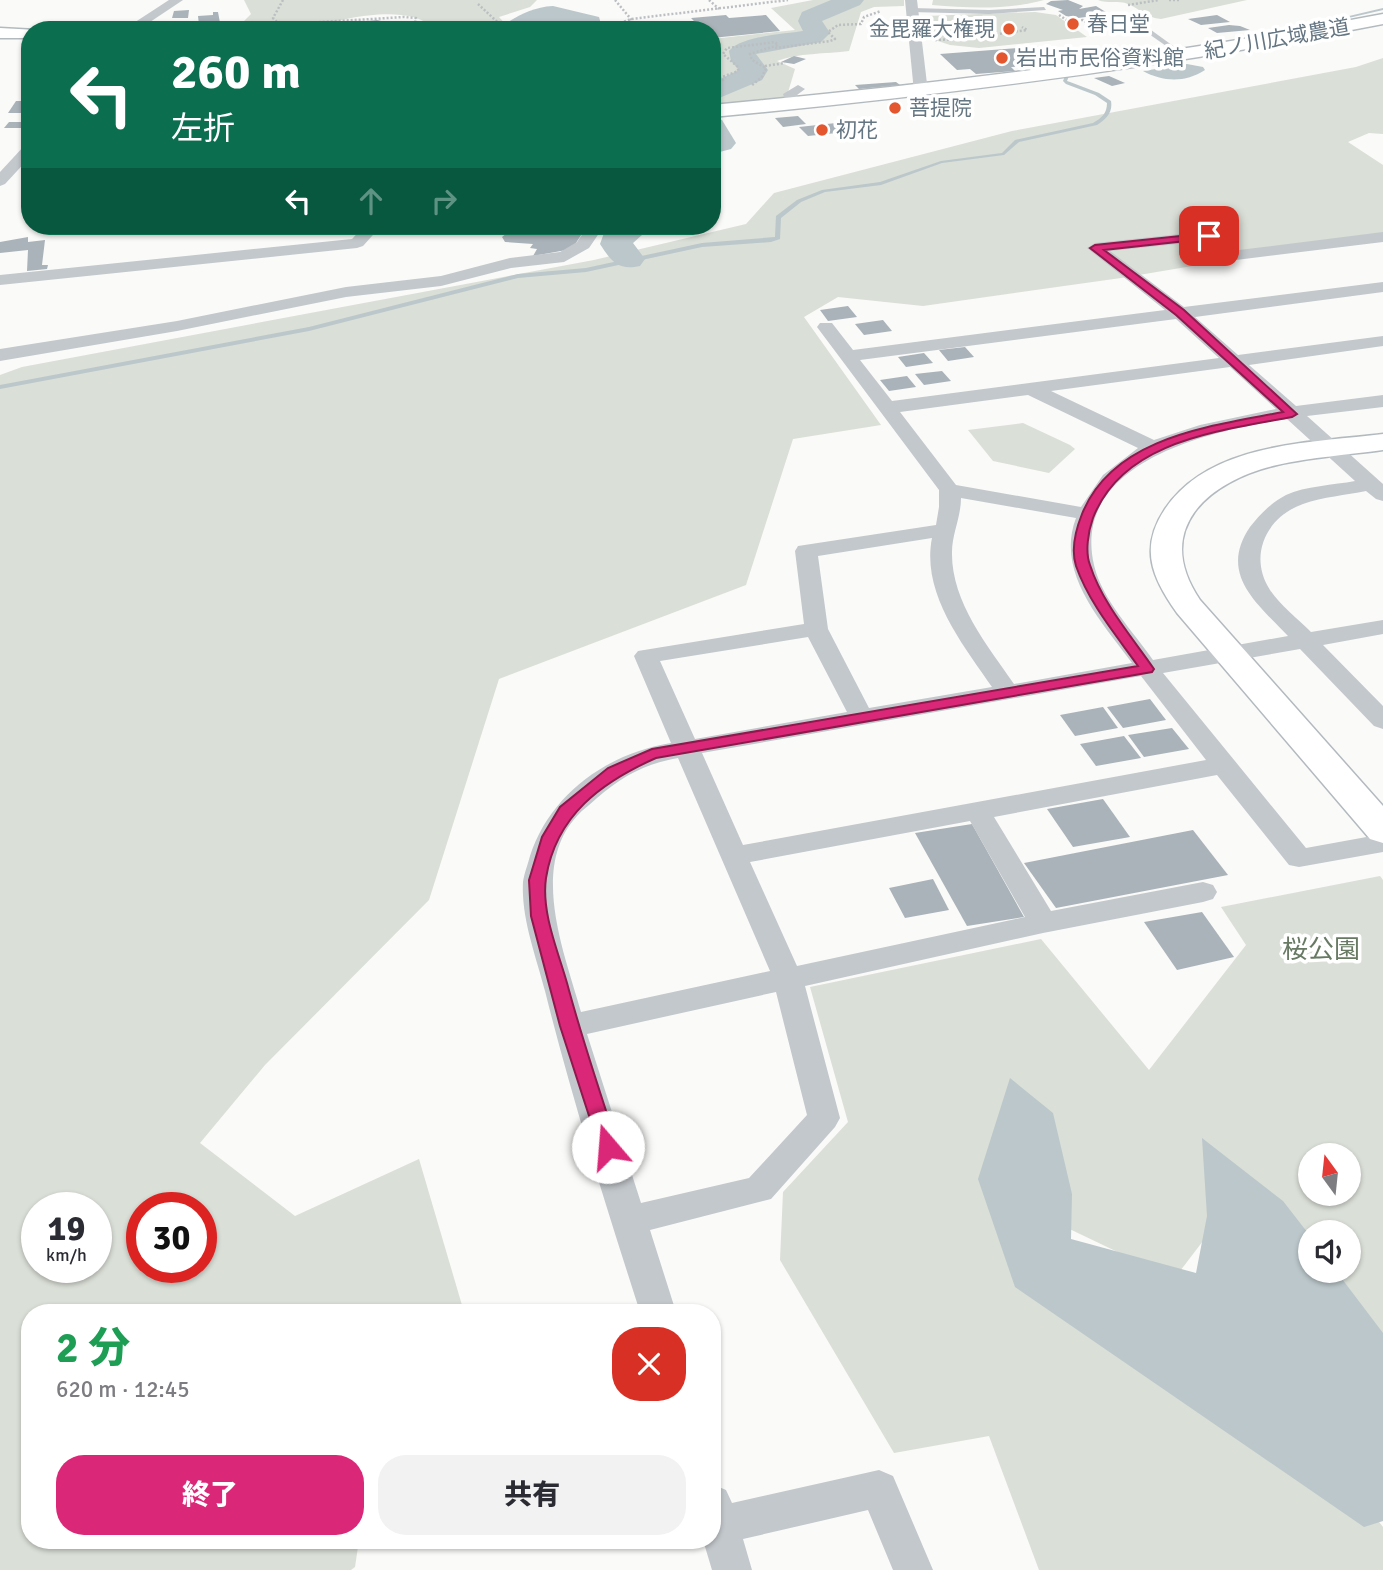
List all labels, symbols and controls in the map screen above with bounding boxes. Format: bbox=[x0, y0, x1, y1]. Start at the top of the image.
place label: 春日堂 bbox=[1087, 11, 1150, 37]
street label: 紀ノ川広域農道 bbox=[1202, 13, 1352, 65]
place label: 金毘羅大権現 bbox=[869, 16, 995, 42]
marker: 春日堂 bbox=[1065, 16, 1081, 32]
marker: 金毘羅大権現 bbox=[1001, 21, 1017, 37]
text: 260 m bbox=[171, 42, 301, 102]
place label: 岩出市民俗資料館 bbox=[1016, 45, 1184, 71]
icon: left bbox=[56, 49, 147, 140]
marker: 岩出市民俗資料館 bbox=[994, 50, 1010, 66]
place label: 菩提院 bbox=[909, 95, 972, 121]
marker: 菩提院 bbox=[887, 100, 903, 116]
text: 左折 bbox=[171, 109, 235, 148]
place label: 初花 bbox=[836, 117, 878, 143]
marker: 初花 bbox=[814, 122, 830, 138]
icon: left bbox=[279, 182, 317, 220]
icon: ahead bbox=[352, 182, 390, 220]
icon: right bbox=[425, 182, 463, 220]
pin bbox=[1179, 206, 1239, 266]
icon: arrive bbox=[1190, 217, 1228, 255]
park label: 桜公園 bbox=[1282, 934, 1360, 966]
position arrow bbox=[571, 1110, 645, 1184]
north arrow bbox=[1298, 1143, 1362, 1206]
map controls bbox=[1298, 1143, 1361, 1283]
speed limit sign: 30 bbox=[126, 1192, 217, 1283]
text: 19 bbox=[48, 1207, 85, 1250]
button: sound bbox=[1298, 1220, 1361, 1283]
text: km/h bbox=[46, 1244, 87, 1266]
text: 2 分 bbox=[56, 1323, 130, 1374]
button: close bbox=[612, 1327, 686, 1401]
text: 620 m · 12:45 bbox=[56, 1375, 190, 1404]
button: 終了 bbox=[56, 1455, 364, 1535]
button: 共有 bbox=[378, 1455, 686, 1535]

